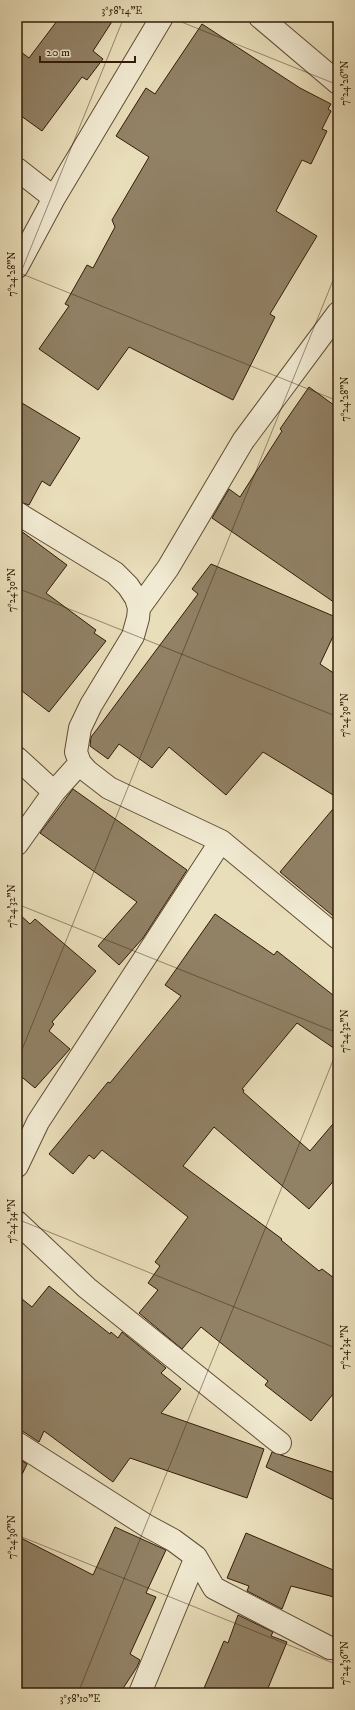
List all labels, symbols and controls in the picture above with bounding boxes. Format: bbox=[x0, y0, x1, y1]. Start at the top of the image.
text: 3°58'14"E bbox=[102, 5, 142, 17]
scale bar bbox=[40, 38, 135, 64]
text: 20 m bbox=[46, 45, 70, 60]
text: 7°24'26"N bbox=[339, 61, 351, 106]
text: 7°24'28"N bbox=[6, 252, 18, 296]
text: 7°24'28"N bbox=[339, 377, 351, 421]
text: 7°24'30"N bbox=[6, 568, 18, 612]
text: 7°24'30"N bbox=[339, 693, 351, 737]
text: 7°24'32"N bbox=[6, 884, 18, 928]
text: 7°24'32"N bbox=[339, 1009, 351, 1053]
text: 7°24'34"N bbox=[6, 1199, 18, 1243]
text: 7°24'34"N bbox=[339, 1325, 351, 1369]
text: 7°24'36"N bbox=[6, 1515, 18, 1559]
text: 7°24'36"N bbox=[339, 1641, 351, 1685]
text: 3°58'10"E bbox=[60, 1693, 100, 1705]

